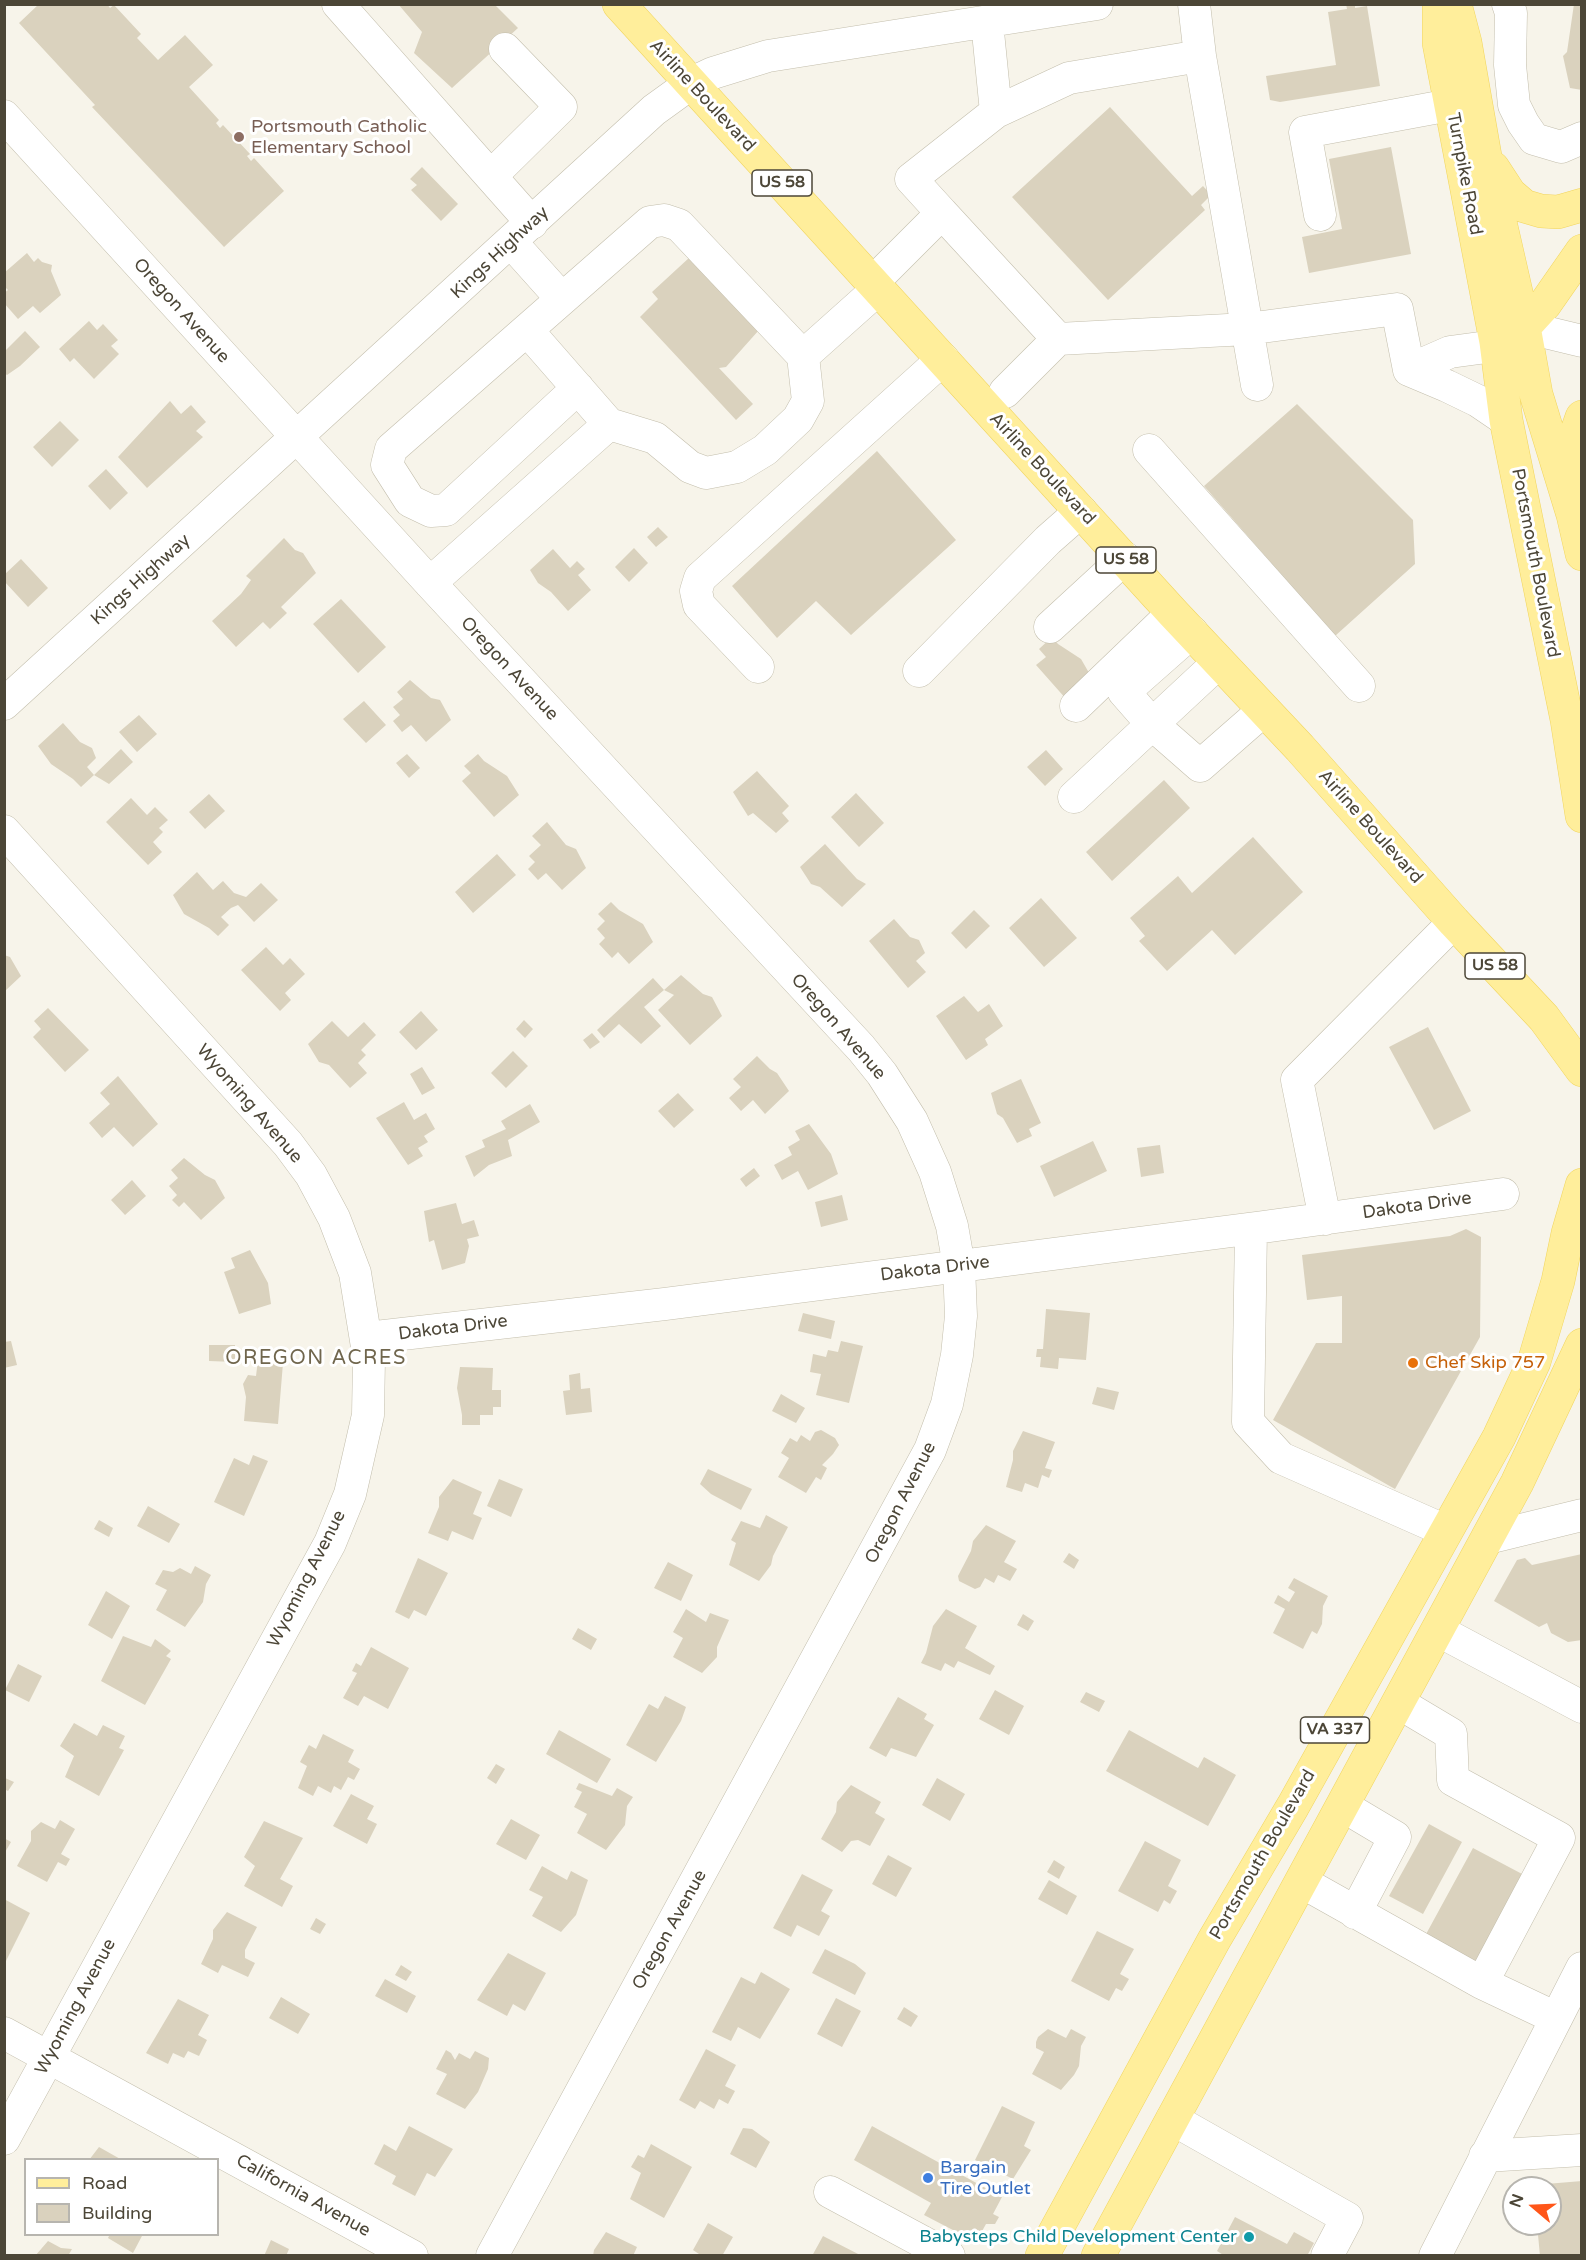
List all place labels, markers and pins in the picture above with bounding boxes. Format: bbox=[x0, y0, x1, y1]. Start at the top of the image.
place label: Portsmouth Catholic Elementary School bbox=[251, 116, 427, 158]
marker: Portsmouth Catholic Elementary School bbox=[232, 130, 246, 144]
place label: Chef Skip 757 bbox=[1425, 1352, 1545, 1374]
marker: Chef Skip 757 bbox=[1406, 1356, 1420, 1370]
place label: Bargain Tire Outlet bbox=[940, 2157, 1031, 2200]
marker: Bargain Tire Outlet bbox=[921, 2171, 935, 2185]
place label: Babysteps Child Development Center bbox=[919, 2226, 1237, 2248]
marker: Babysteps Child Development Center bbox=[1242, 2230, 1256, 2244]

